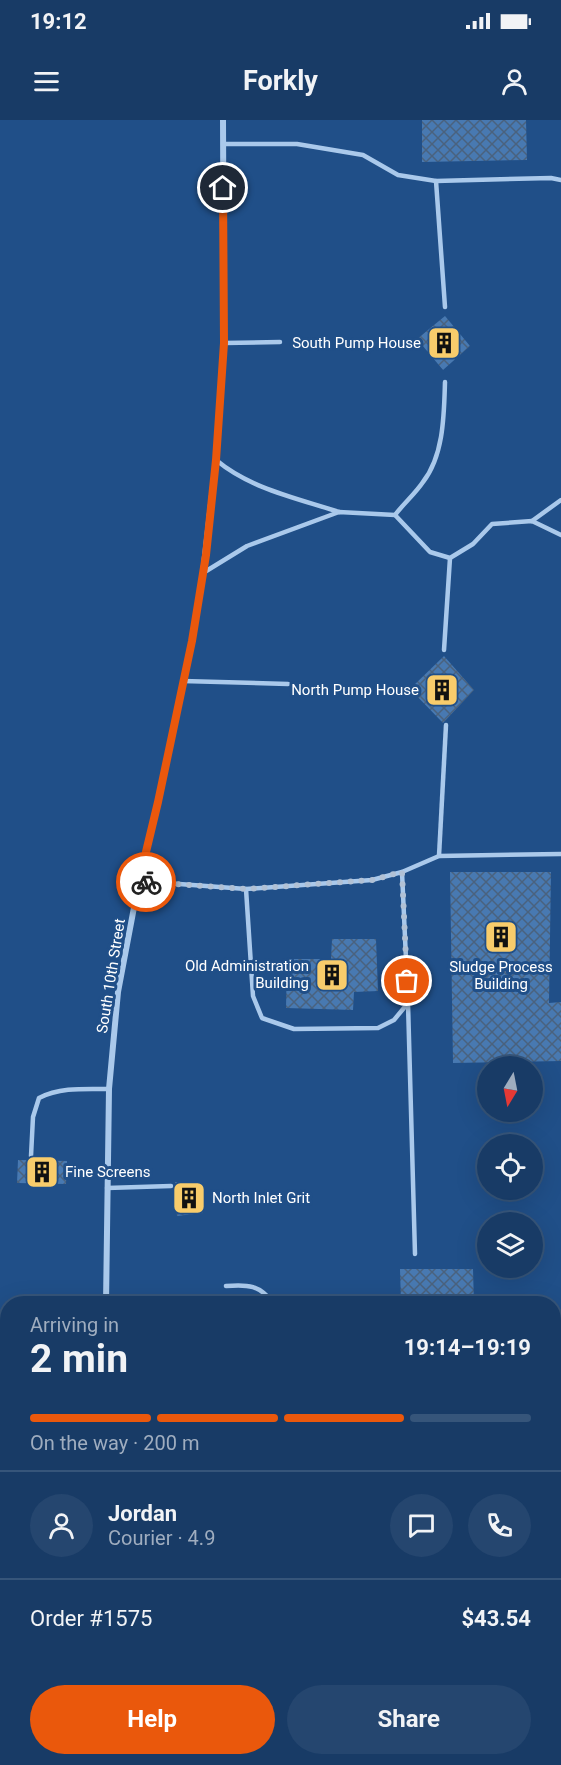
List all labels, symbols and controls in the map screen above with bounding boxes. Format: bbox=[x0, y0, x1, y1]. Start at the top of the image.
text: 19:12 bbox=[30, 9, 87, 34]
icon: menu bbox=[30, 65, 63, 98]
text: Forkly bbox=[243, 65, 318, 97]
icon: person bbox=[498, 65, 531, 98]
pin bbox=[197, 162, 248, 213]
icon: home bbox=[206, 171, 239, 204]
building icon: South Pump House bbox=[426, 325, 462, 361]
place label: South Pump House bbox=[292, 334, 421, 352]
building icon: North Pump House bbox=[424, 672, 460, 708]
place label: North Pump House bbox=[291, 681, 419, 699]
courier bbox=[116, 852, 176, 912]
icon: bike bbox=[130, 866, 163, 899]
street label: South 10th Street bbox=[93, 917, 129, 1035]
building icon: Sludge Process Building bbox=[483, 919, 519, 955]
pin bbox=[381, 955, 432, 1006]
place label: Old Administration Building bbox=[185, 957, 309, 992]
building icon: Old Administration Building bbox=[314, 957, 350, 993]
place label: Sludge Process Building bbox=[449, 958, 553, 993]
icon: bag bbox=[390, 964, 423, 997]
north arrow bbox=[477, 1056, 543, 1122]
map controls bbox=[477, 1056, 543, 1278]
button: locate bbox=[477, 1134, 543, 1200]
building icon: Fine Screens bbox=[24, 1154, 60, 1190]
place label: Fine Screens bbox=[65, 1163, 151, 1181]
building icon: North Inlet Grit bbox=[171, 1180, 207, 1216]
place label: North Inlet Grit bbox=[212, 1189, 310, 1207]
button: layers bbox=[477, 1212, 543, 1278]
text: Arriving in bbox=[30, 1313, 119, 1337]
text: 19:14–19:19 bbox=[404, 1335, 531, 1360]
text: 2 min bbox=[30, 1336, 128, 1382]
text: On the way · 200 m bbox=[30, 1431, 199, 1455]
button: person bbox=[30, 1494, 93, 1557]
button: chat bbox=[390, 1494, 453, 1557]
button: phone bbox=[468, 1494, 531, 1557]
text: Jordan bbox=[108, 1501, 177, 1526]
text: Courier · 4.9 bbox=[108, 1526, 215, 1550]
text: Order #1575 bbox=[30, 1606, 152, 1631]
text: $43.54 bbox=[462, 1606, 531, 1631]
button: Help bbox=[30, 1685, 275, 1754]
button: Share bbox=[287, 1685, 531, 1754]

